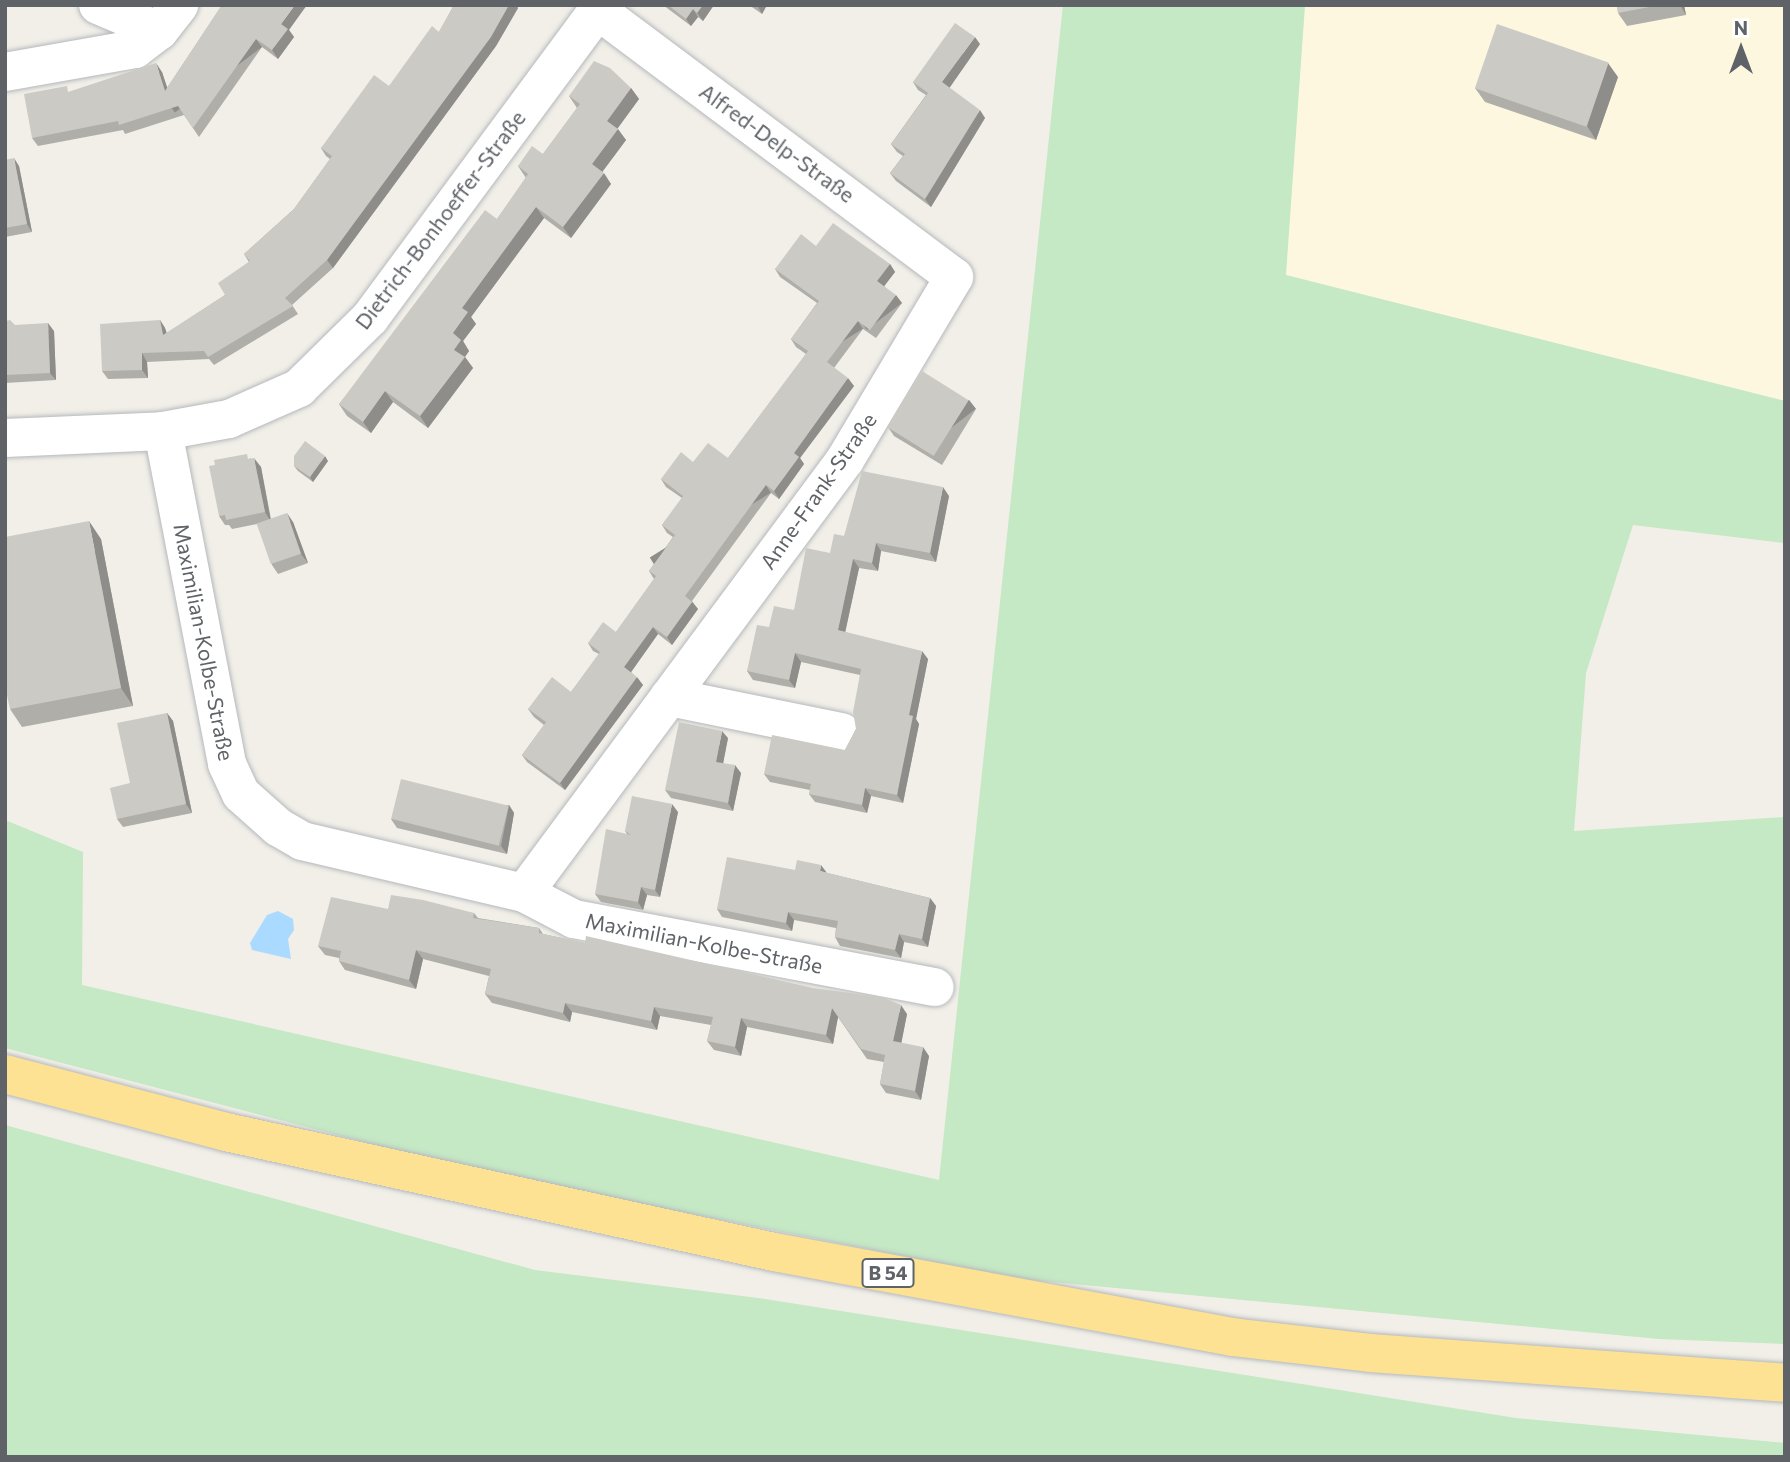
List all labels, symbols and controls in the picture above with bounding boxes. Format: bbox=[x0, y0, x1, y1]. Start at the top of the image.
north arrow bbox=[1706, 14, 1776, 84]
text: N bbox=[1734, 16, 1748, 39]
street label: Alfred-Delp-Straße bbox=[695, 78, 859, 208]
street label: Dietrich-Bonhoeffer-Straße bbox=[350, 106, 530, 334]
street label: Anne-Frank-Straße bbox=[755, 408, 881, 574]
street label: Maximilian-Kolbe-Straße bbox=[169, 521, 239, 763]
street label: Maximilian-Kolbe-Straße bbox=[583, 908, 825, 978]
road number: B 54 bbox=[860, 1258, 916, 1288]

